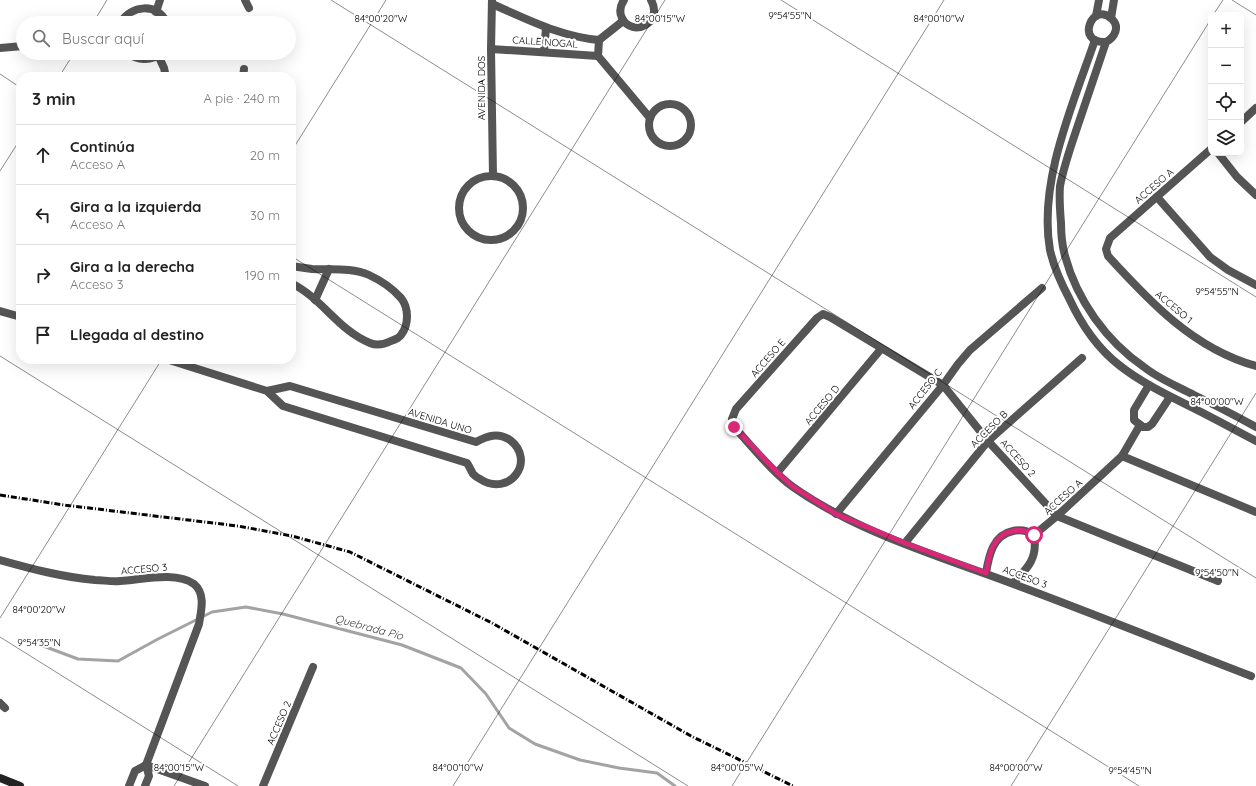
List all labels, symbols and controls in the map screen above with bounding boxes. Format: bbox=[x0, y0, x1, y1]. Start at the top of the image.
text: 9°54'55"N bbox=[768, 9, 812, 22]
text: 84°00'20"W bbox=[355, 12, 408, 25]
text: 84°00'15"W bbox=[635, 12, 686, 25]
text: 84°00'10"W bbox=[914, 12, 965, 25]
map controls bbox=[1208, 12, 1244, 156]
button: + bbox=[1208, 12, 1244, 48]
search box bbox=[16, 16, 296, 60]
icon: search bbox=[30, 27, 52, 49]
text: Buscar aquí bbox=[62, 29, 144, 48]
street label: CALLE NOGAL bbox=[512, 33, 579, 51]
button: − bbox=[1208, 48, 1244, 84]
street label: AVENIDA DOS bbox=[475, 55, 488, 120]
button: locate bbox=[1208, 84, 1244, 120]
text: 3 min bbox=[32, 88, 76, 109]
text: A pie · 240 m bbox=[203, 90, 280, 106]
button: layers bbox=[1208, 120, 1244, 156]
text: Continúa bbox=[70, 137, 135, 156]
icon: ahead bbox=[32, 144, 54, 166]
text: 20 m bbox=[250, 147, 280, 163]
text: Acceso A bbox=[70, 156, 125, 172]
street label: ACCESO A bbox=[1132, 165, 1177, 207]
text: Gira a la izquierda bbox=[70, 197, 202, 216]
icon: left bbox=[32, 204, 54, 226]
text: 30 m bbox=[250, 207, 280, 223]
text: Acceso A bbox=[70, 216, 125, 232]
text: Gira a la derecha bbox=[70, 257, 195, 276]
icon: right bbox=[32, 264, 54, 286]
text: 190 m bbox=[245, 267, 280, 283]
text: Acceso 3 bbox=[70, 276, 124, 292]
text: 9°54'55"N bbox=[1195, 285, 1239, 298]
street label: ACCESO 1 bbox=[1153, 288, 1195, 326]
icon: arrive bbox=[32, 324, 54, 346]
text: Llegada al destino bbox=[70, 325, 204, 344]
street label: ACCESO E bbox=[748, 336, 788, 380]
street label: ACCESO C bbox=[905, 366, 945, 412]
street label: ACCESO D bbox=[801, 382, 843, 428]
text: 84°00'00"W bbox=[1190, 395, 1244, 408]
street label: AVENIDA UNO bbox=[407, 405, 474, 437]
street label: ACCESO B bbox=[968, 407, 1011, 450]
route end bbox=[725, 418, 743, 436]
street label: ACCESO 2 bbox=[998, 436, 1039, 480]
street label: ACCESO A bbox=[1041, 476, 1085, 518]
route start bbox=[1025, 526, 1043, 544]
street label: ACCESO 3 bbox=[120, 561, 168, 577]
street label: ACCESO 3 bbox=[1001, 563, 1049, 591]
text: 9°54'50"N bbox=[1195, 566, 1239, 579]
text: 84°00'20"W bbox=[13, 603, 66, 616]
water label: Quebrada Pío bbox=[333, 611, 406, 643]
text: 9°54'35"N bbox=[17, 636, 61, 649]
street label: ACCESO 2 bbox=[264, 699, 294, 747]
text: 84°00'15"W bbox=[154, 761, 205, 774]
text: 84°00'10"W bbox=[433, 761, 484, 774]
text: 84°00'05"W bbox=[711, 761, 764, 774]
text: 84°00'00"W bbox=[989, 761, 1043, 774]
text: 9°54'45"N bbox=[1108, 764, 1152, 777]

